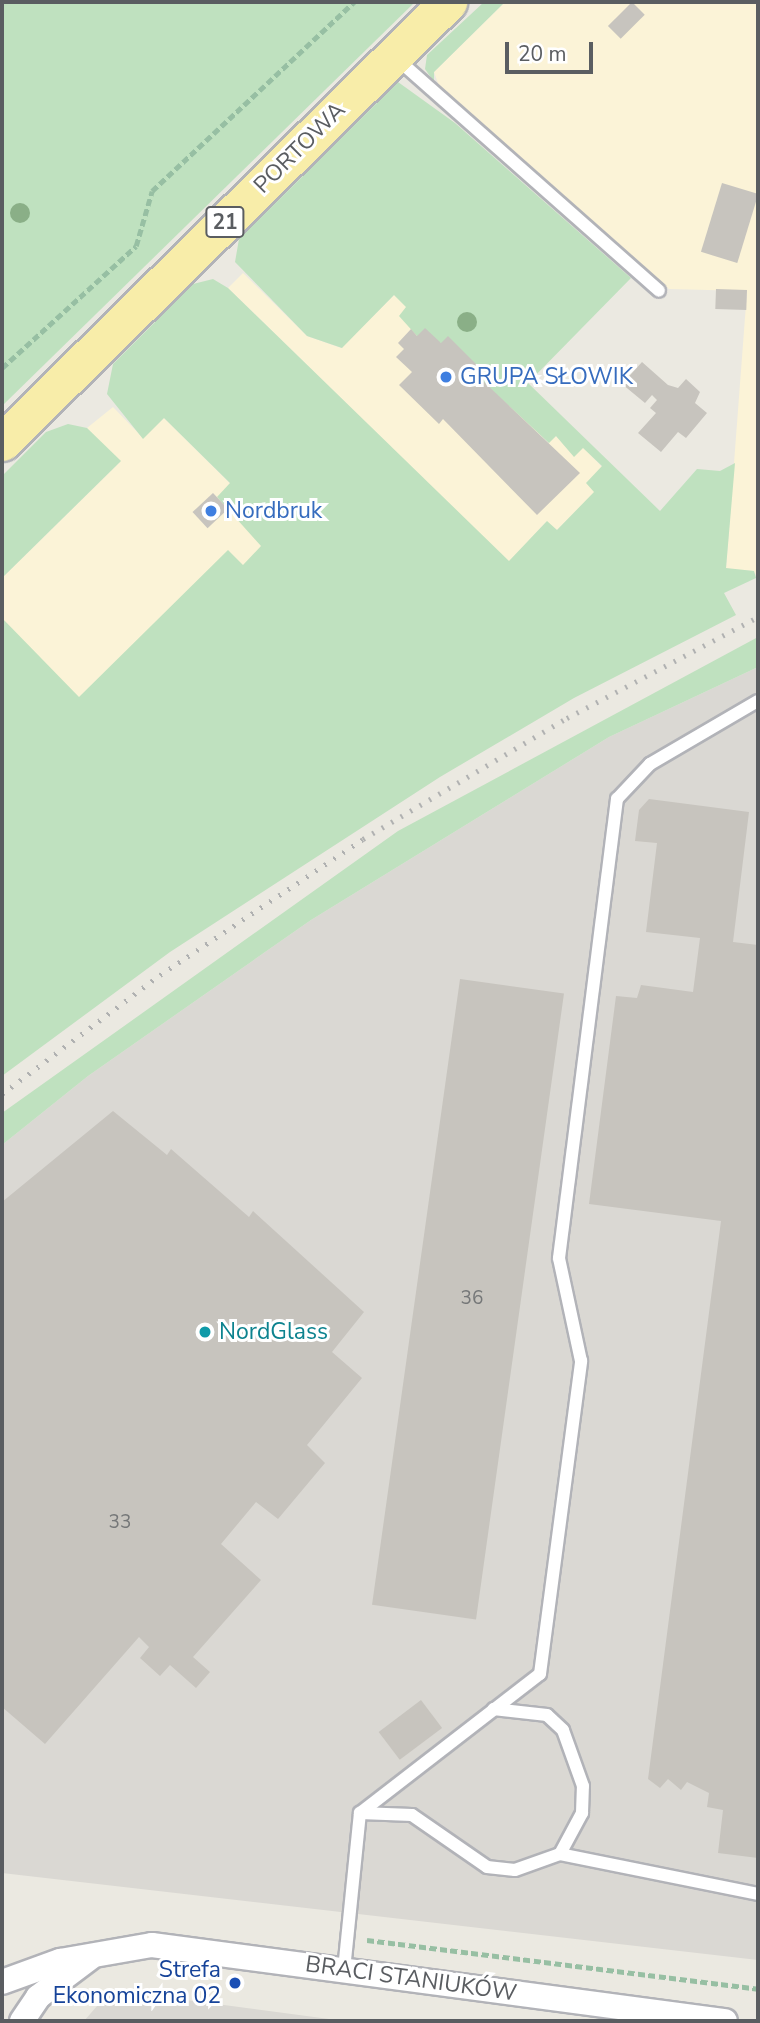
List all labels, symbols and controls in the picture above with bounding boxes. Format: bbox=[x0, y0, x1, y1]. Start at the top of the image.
scale bar bbox=[508, 28, 596, 72]
text: 20 m bbox=[518, 40, 567, 68]
street label: PORTOWA bbox=[249, 97, 351, 199]
road number: 21 bbox=[204, 204, 246, 240]
place label: GRUPA SŁOWIK bbox=[460, 363, 633, 391]
marker: GRUPA SŁOWIK bbox=[438, 369, 454, 385]
place label: Nordbruk bbox=[225, 497, 322, 525]
marker: Nordbruk bbox=[203, 503, 219, 519]
house number: 36 bbox=[461, 1288, 483, 1310]
place label: NordGlass bbox=[219, 1318, 328, 1346]
marker: NordGlass bbox=[197, 1324, 213, 1340]
house number: 33 bbox=[109, 1512, 131, 1534]
street label: BRACI STANIUKÓW bbox=[304, 1951, 518, 2007]
place label: Strefa Ekonomiczna 02 bbox=[53, 1956, 221, 2010]
marker: Strefa Ekonomiczna 02 bbox=[227, 1975, 243, 1991]

